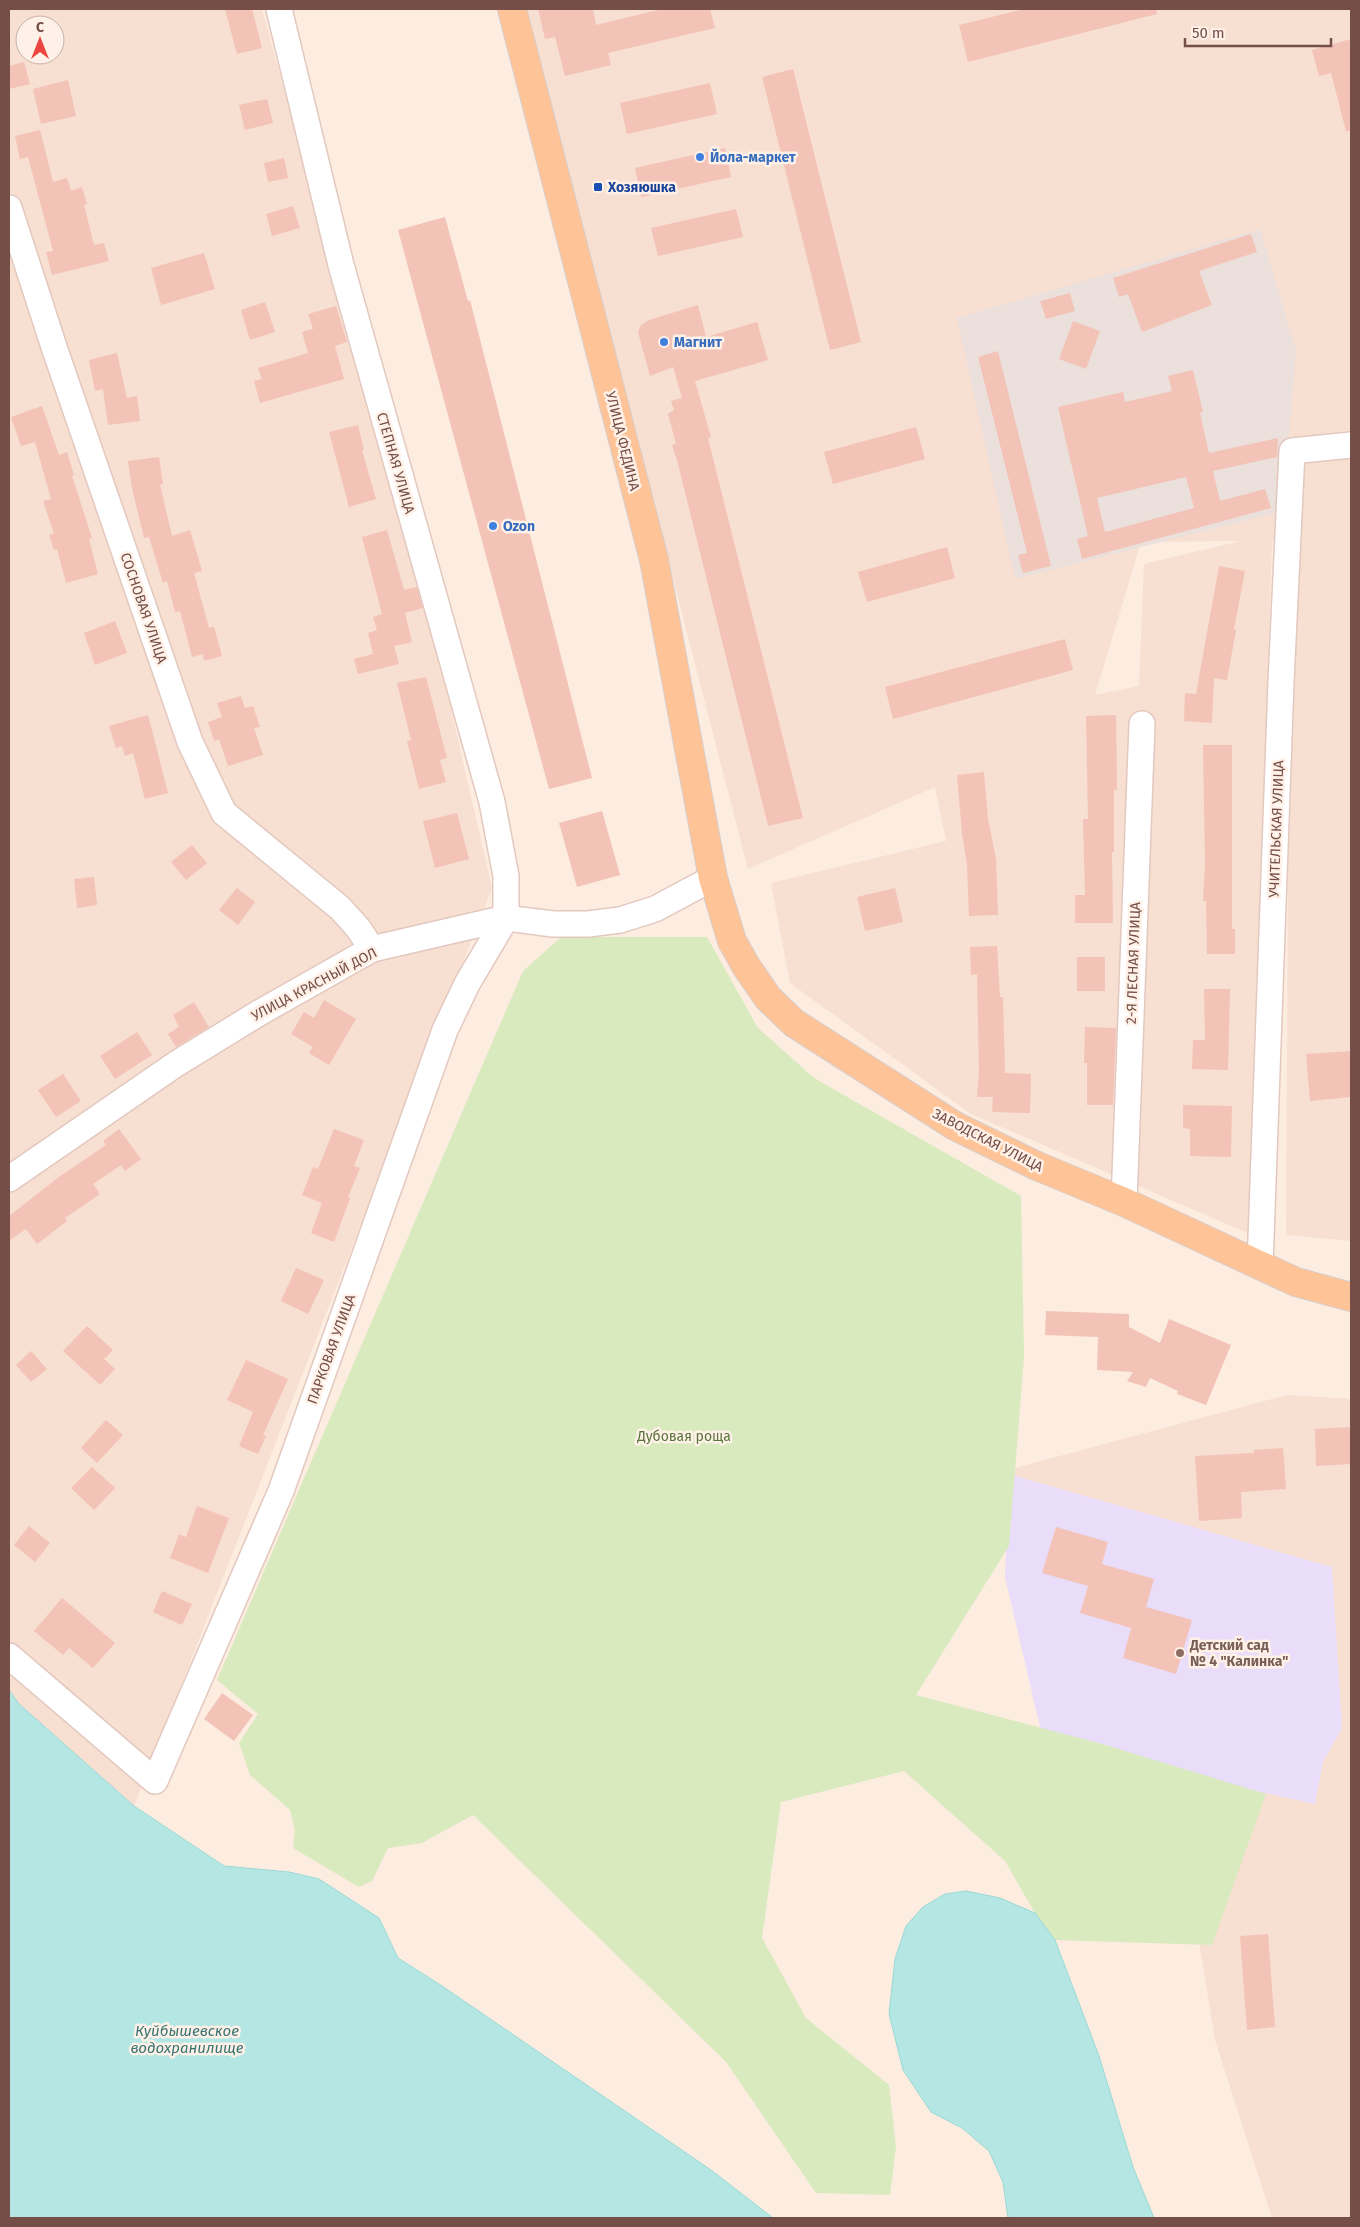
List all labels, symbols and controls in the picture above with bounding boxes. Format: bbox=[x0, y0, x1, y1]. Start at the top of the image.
north arrow bbox=[15, 15, 65, 65]
scale bar bbox=[1185, 15, 1331, 47]
text: С bbox=[36, 19, 44, 36]
text: 50 m bbox=[1192, 24, 1225, 42]
place label: Йола-маркет bbox=[710, 148, 796, 166]
marker: Йола-маркет bbox=[694, 151, 706, 163]
place label: Хозяюшка bbox=[607, 179, 676, 196]
marker: Хозяюшка bbox=[592, 181, 604, 193]
place label: Магнит bbox=[674, 334, 722, 351]
marker: Магнит bbox=[658, 336, 670, 348]
street label: УЛИЦА ФЕДИНА bbox=[602, 390, 643, 493]
street label: СТЕПНАЯ УЛИЦА bbox=[373, 410, 418, 516]
place label: Ozon bbox=[503, 518, 535, 535]
marker: Ozon bbox=[487, 520, 499, 532]
street label: СОСНОВАЯ УЛИЦА bbox=[117, 550, 170, 666]
street label: УЧИТЕЛЬСКАЯ УЛИЦА bbox=[1266, 760, 1287, 898]
street label: 2-Я ЛЕСНАЯ УЛИЦА bbox=[1123, 902, 1144, 1024]
street label: УЛИЦА КРАСНЫЙ ДОЛ bbox=[249, 944, 380, 1025]
street label: ЗАВОДСКАЯ УЛИЦА bbox=[930, 1105, 1046, 1176]
street label: ПАРКОВАЯ УЛИЦА bbox=[304, 1292, 359, 1406]
park label: Дубовая роща bbox=[636, 1428, 731, 1445]
place label: Детский сад № 4 "Калинка" bbox=[1189, 1637, 1288, 1670]
marker: Детский сад № 4 "Калинка" bbox=[1174, 1647, 1186, 1659]
water label: Куйбышевское водохранилище bbox=[130, 2022, 244, 2057]

